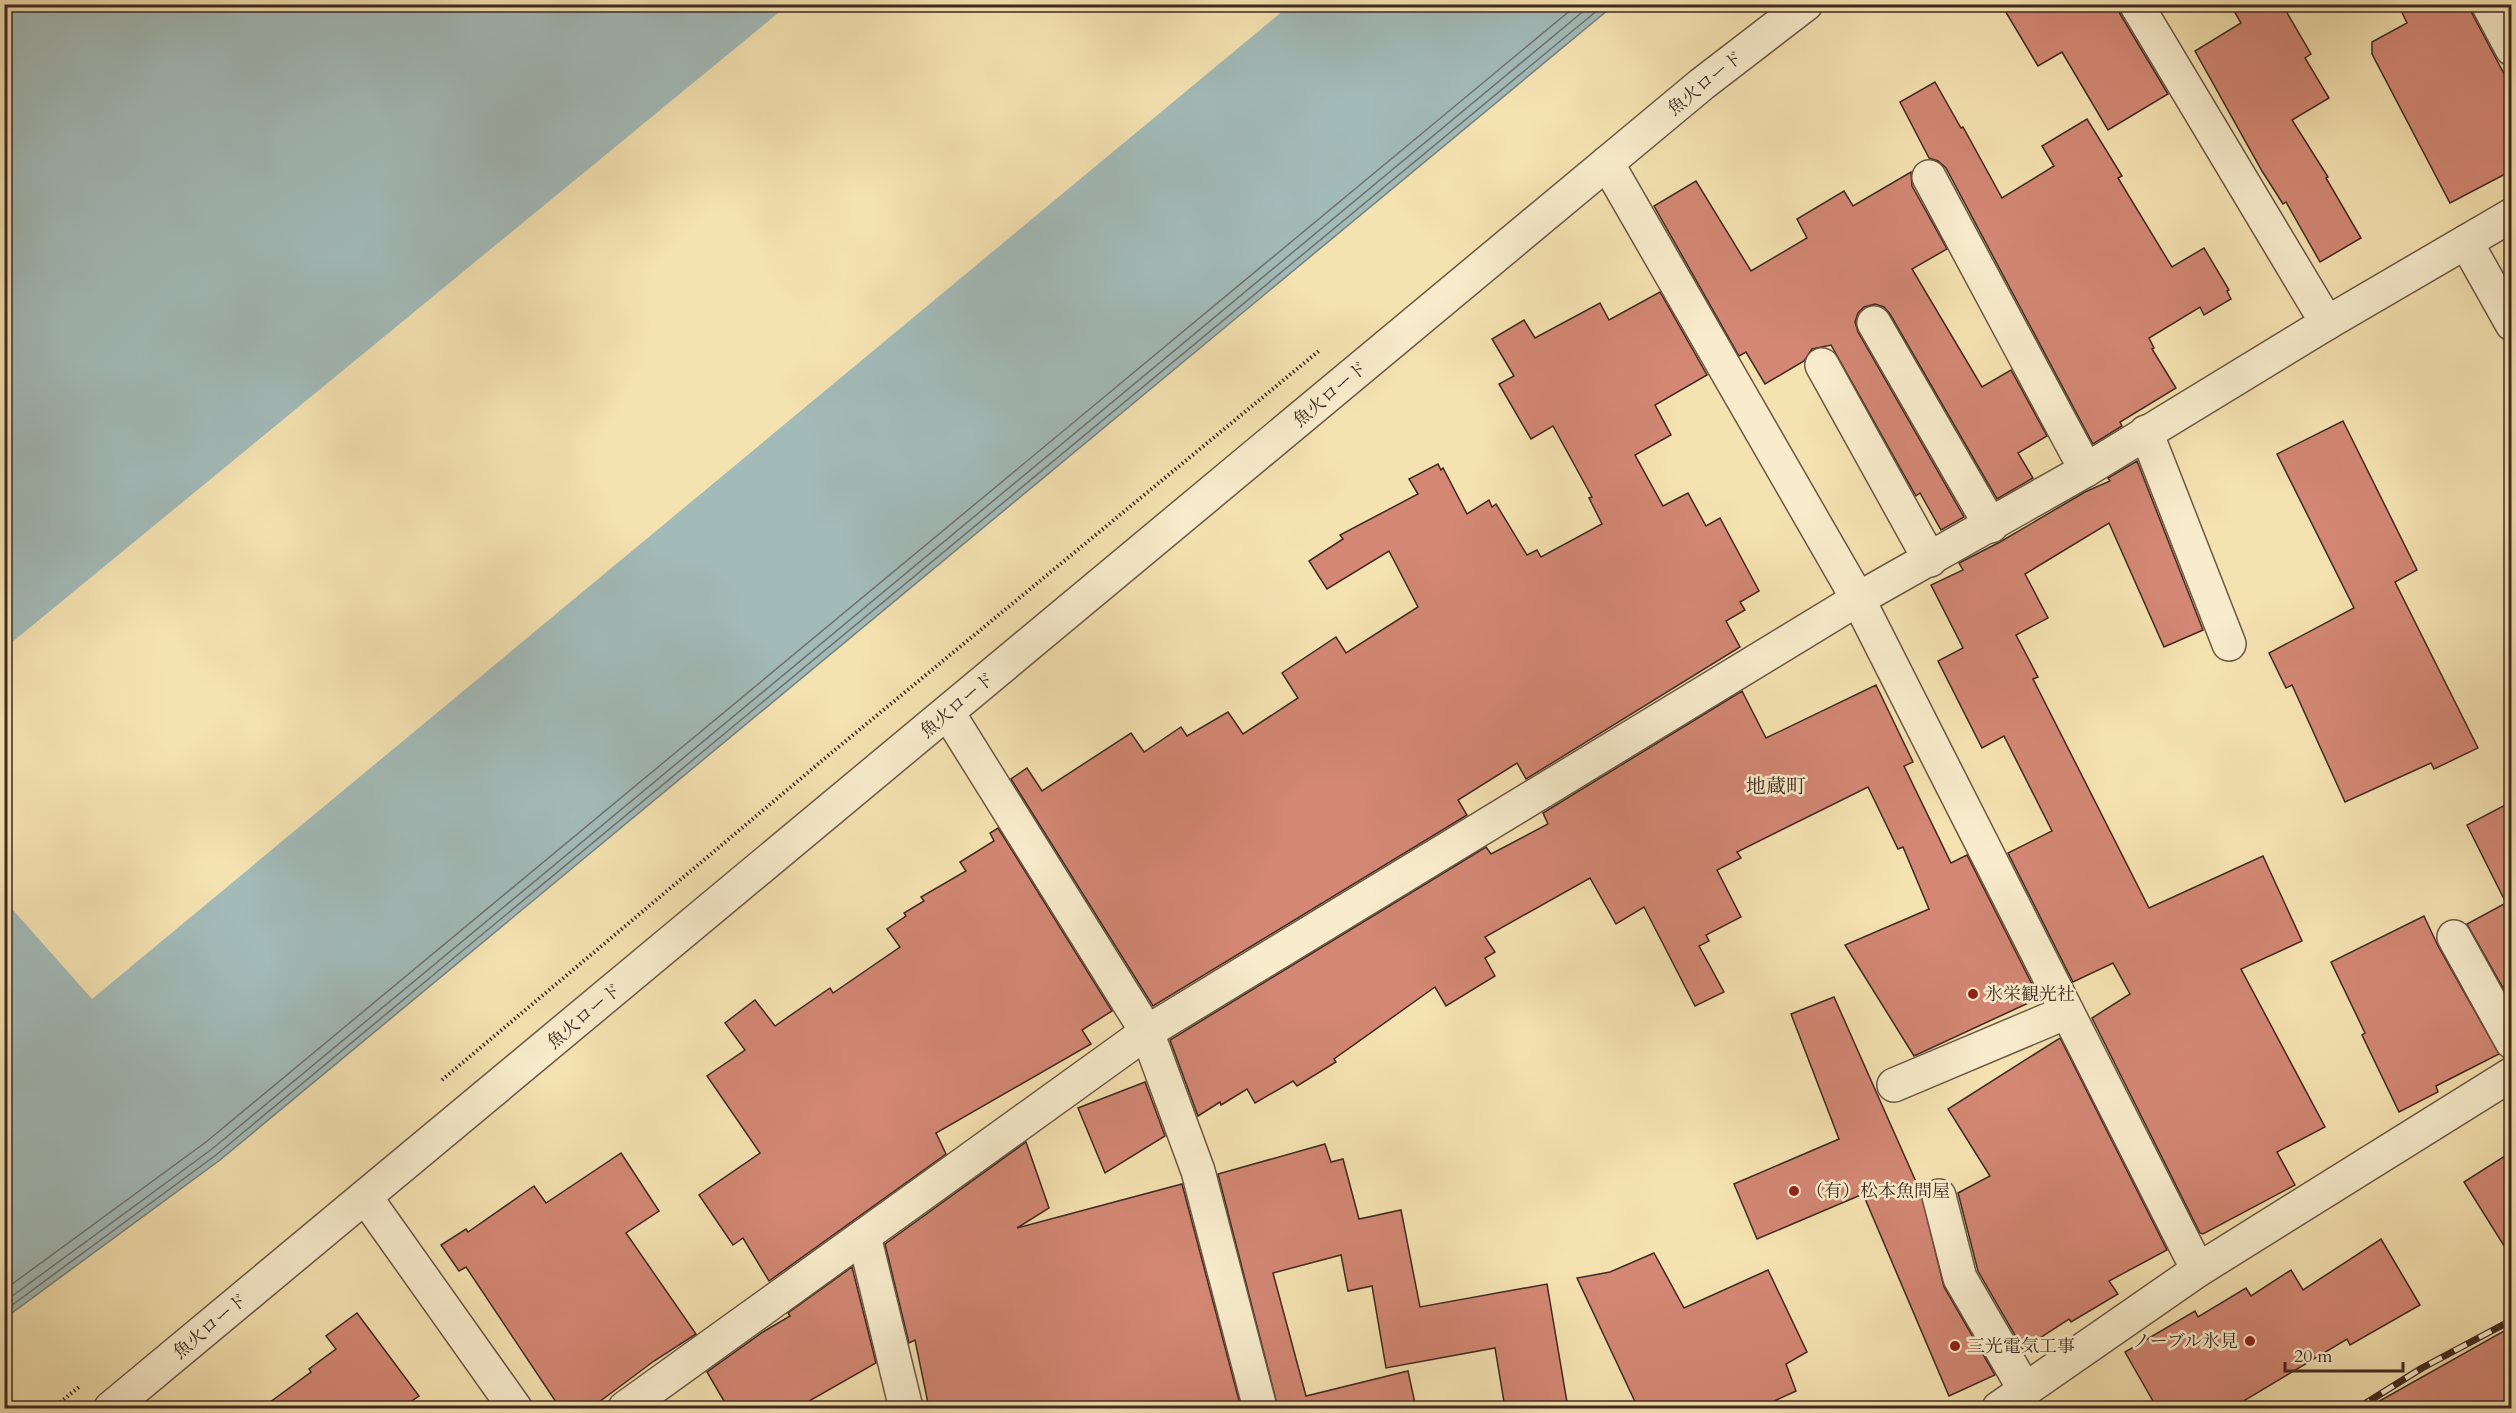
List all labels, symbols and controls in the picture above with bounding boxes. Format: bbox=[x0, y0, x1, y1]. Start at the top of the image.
street label: 魚火ロード bbox=[1662, 45, 1748, 121]
street label: 魚火ロード bbox=[1288, 356, 1373, 433]
street label: 魚火ロード bbox=[915, 667, 1000, 744]
district label: 地蔵町 bbox=[1746, 773, 1806, 800]
street label: 魚火ロード bbox=[542, 978, 627, 1055]
place label: 氷栄観光社 bbox=[1985, 982, 2075, 1007]
marker: 氷栄観光社 bbox=[1966, 987, 1980, 1001]
place label: （有）松本魚問屋 bbox=[1806, 1179, 1950, 1204]
marker: （有）松本魚問屋 bbox=[1787, 1184, 1801, 1198]
street label: 魚火ロード bbox=[168, 1288, 253, 1365]
place label: ノーブル氷見 bbox=[2132, 1329, 2238, 1354]
place label: 三光電気工事 bbox=[1967, 1334, 2075, 1359]
marker: ノーブル氷見 bbox=[2243, 1334, 2257, 1348]
scale bar bbox=[2285, 1335, 2404, 1373]
marker: 三光電気工事 bbox=[1948, 1339, 1962, 1353]
text: 20 m bbox=[2294, 1344, 2333, 1369]

